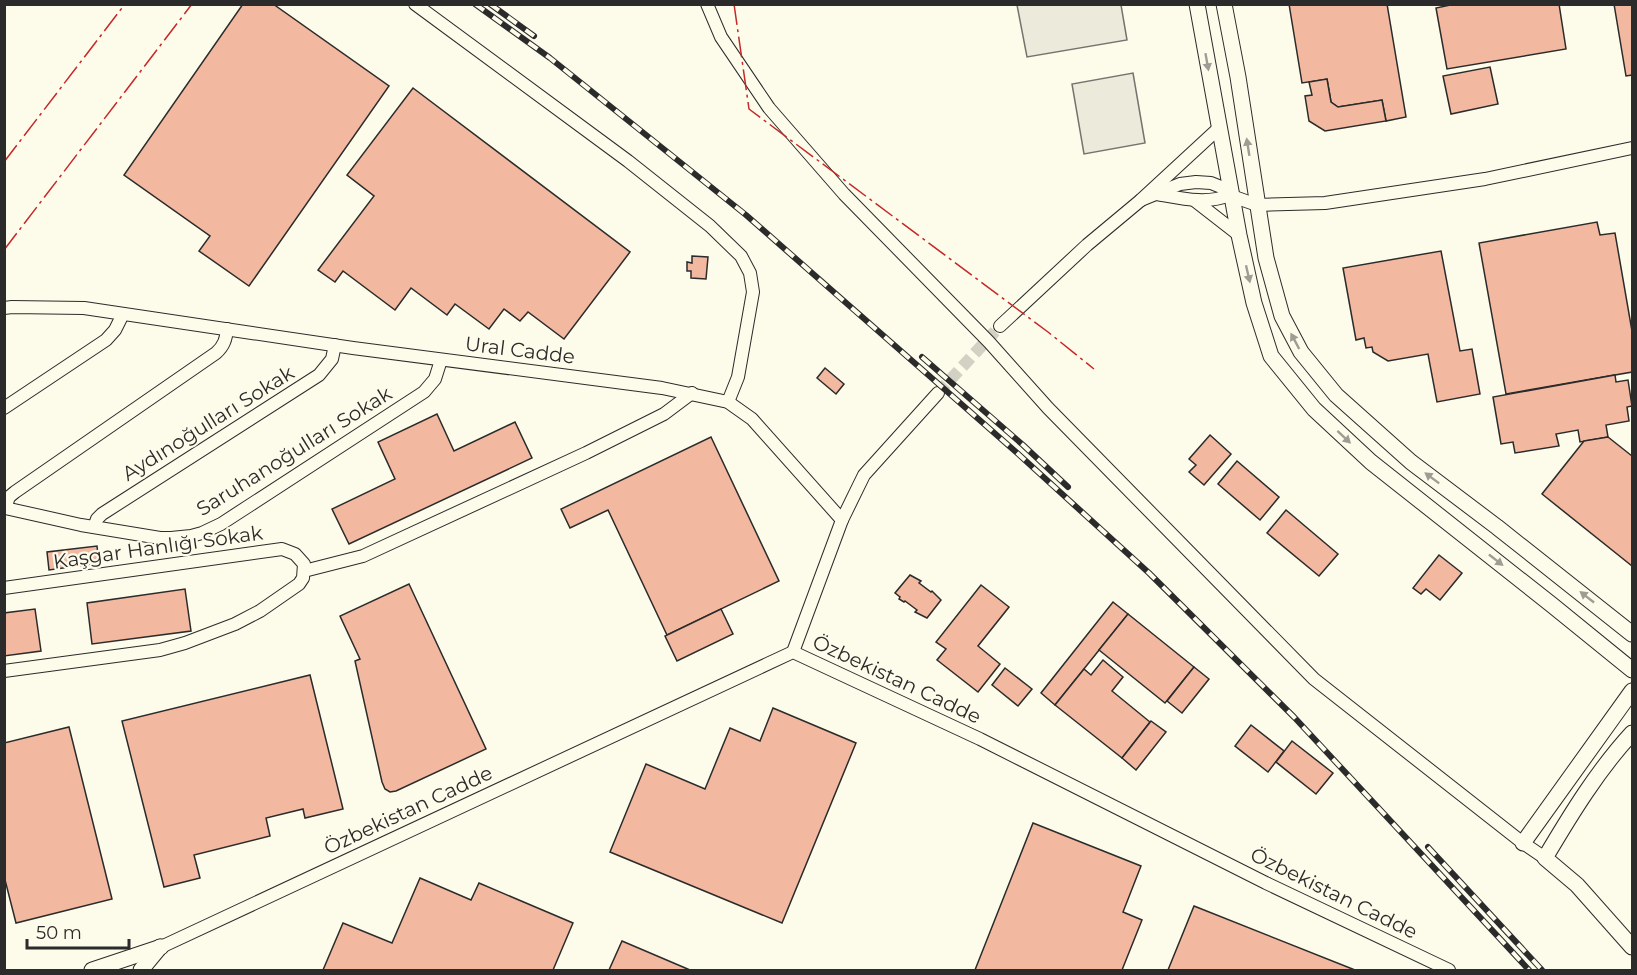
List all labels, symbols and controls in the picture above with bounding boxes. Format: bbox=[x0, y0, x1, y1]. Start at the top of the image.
one-way arrow bbox=[1203, 53, 1212, 72]
one-way arrow bbox=[1244, 137, 1253, 156]
one-way arrow bbox=[1243, 265, 1253, 283]
street label: Ural Cadde bbox=[464, 331, 576, 369]
one-way arrow bbox=[1290, 332, 1300, 349]
street label: Aydınoğulları Sokak bbox=[118, 360, 298, 486]
street label: Saruhanoğulları Sokak bbox=[192, 381, 396, 521]
one-way arrow bbox=[1337, 430, 1351, 444]
one-way arrow bbox=[1425, 472, 1441, 484]
street label: Kaşgar Hanlığı Sokak bbox=[52, 520, 264, 574]
one-way arrow bbox=[1488, 554, 1503, 566]
one-way arrow bbox=[1579, 591, 1595, 603]
street label: Özbekistan Cadde bbox=[809, 629, 985, 729]
street label: Özbekistan Cadde bbox=[320, 760, 496, 860]
street label: Özbekistan Cadde bbox=[1246, 842, 1422, 944]
scale bar bbox=[27, 912, 129, 950]
text: 50 m bbox=[36, 922, 82, 944]

